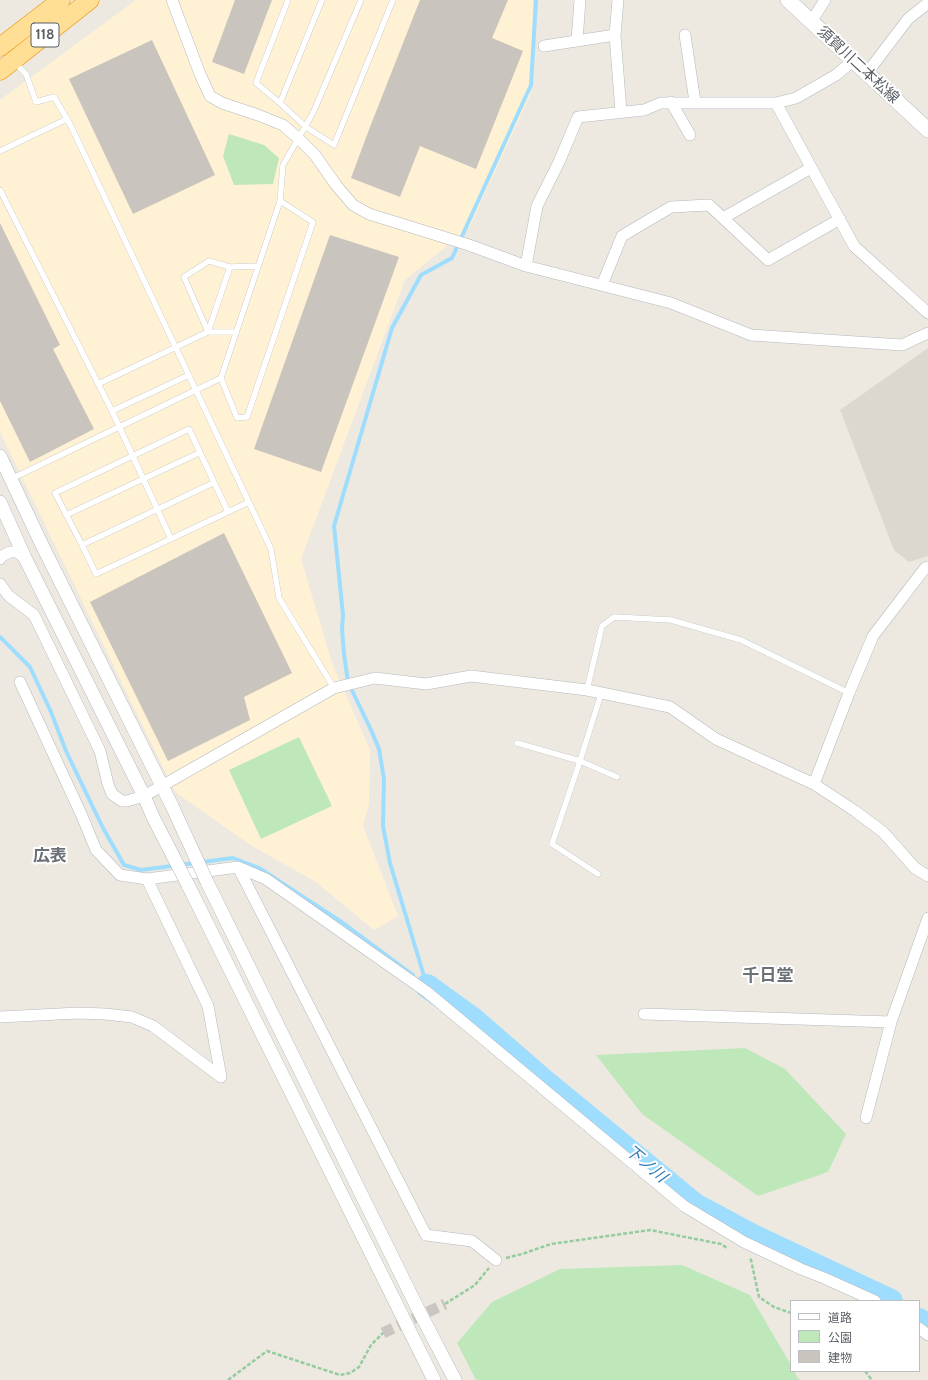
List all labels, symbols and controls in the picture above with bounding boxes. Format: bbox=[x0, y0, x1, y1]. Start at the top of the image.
road number: 118 bbox=[31, 23, 59, 47]
street label: 須賀川二本松線 bbox=[813, 23, 903, 107]
district label: 広表 bbox=[33, 846, 67, 866]
district label: 千日堂 bbox=[743, 966, 793, 986]
water label: 下ノ川 bbox=[621, 1141, 671, 1187]
legend bbox=[790, 1300, 920, 1372]
text: 道路 bbox=[828, 1310, 852, 1325]
text: 公園 bbox=[828, 1330, 852, 1345]
text: 建物 bbox=[828, 1350, 852, 1365]

